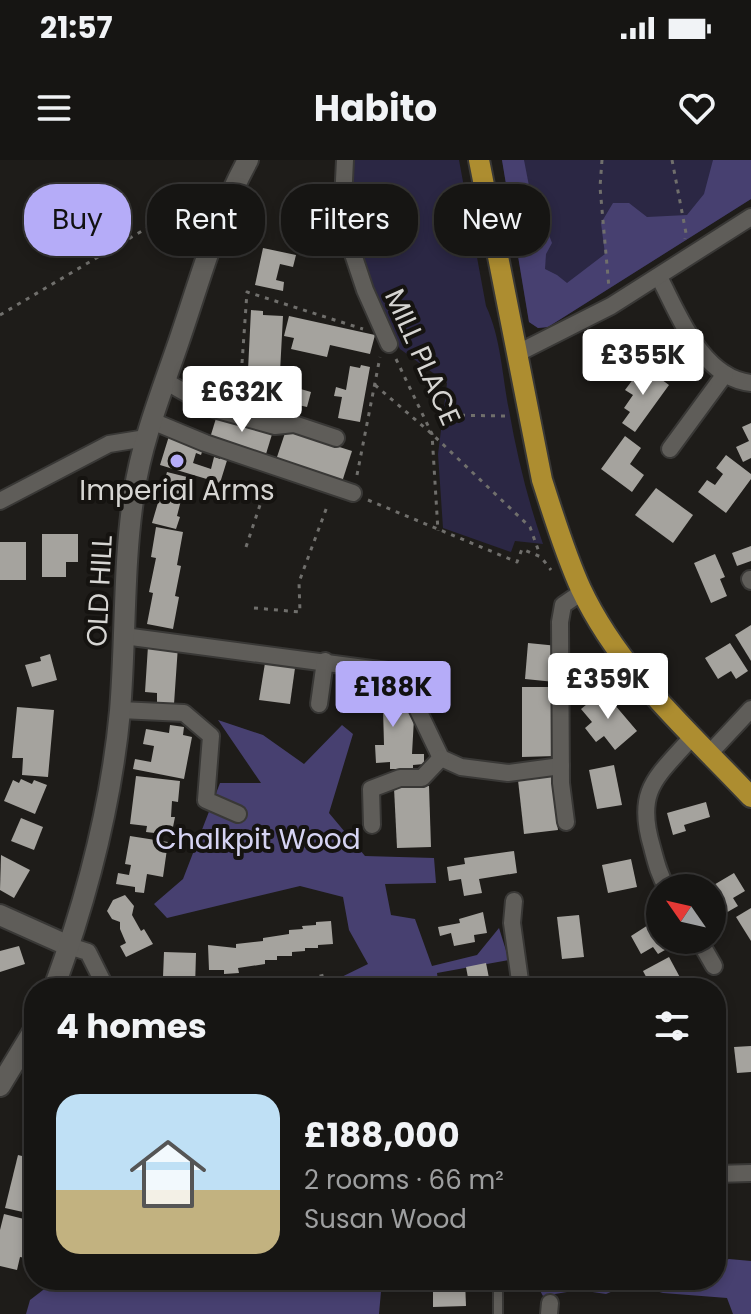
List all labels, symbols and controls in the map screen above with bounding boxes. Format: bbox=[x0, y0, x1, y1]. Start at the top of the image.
text: 21:57 bbox=[40, 6, 112, 49]
text: Habito bbox=[314, 83, 437, 134]
icon: menu bbox=[32, 86, 76, 130]
icon: heart bbox=[675, 86, 719, 130]
chip: Buy bbox=[24, 184, 131, 256]
chip: Rent bbox=[147, 184, 265, 256]
chip: Filters bbox=[281, 184, 418, 256]
chip: New bbox=[434, 184, 550, 256]
street label: MILL PLACE bbox=[375, 283, 470, 432]
pin: £355K bbox=[587, 329, 699, 397]
text: £355K bbox=[601, 337, 685, 373]
pin: £632K bbox=[186, 366, 298, 434]
text: £632K bbox=[201, 374, 283, 410]
marker: Imperial Arms bbox=[168, 452, 186, 470]
place label: Imperial Arms bbox=[79, 471, 275, 510]
street label: OLD HILL bbox=[77, 534, 122, 648]
pin: £359K bbox=[552, 653, 664, 721]
pin: £188K bbox=[337, 661, 449, 729]
text: £359K bbox=[566, 661, 650, 697]
text: £188K bbox=[354, 669, 432, 705]
park label: Chalkpit Wood bbox=[155, 820, 361, 859]
north arrow bbox=[646, 874, 726, 954]
map controls bbox=[646, 874, 726, 954]
text: 4 homes bbox=[56, 1002, 207, 1050]
icon: filters bbox=[650, 1004, 694, 1048]
text: £188,000 bbox=[304, 1111, 460, 1159]
icon: home bbox=[120, 1126, 216, 1222]
text: 2 rooms · 66 m² bbox=[304, 1162, 504, 1198]
text: Susan Wood bbox=[304, 1201, 467, 1237]

